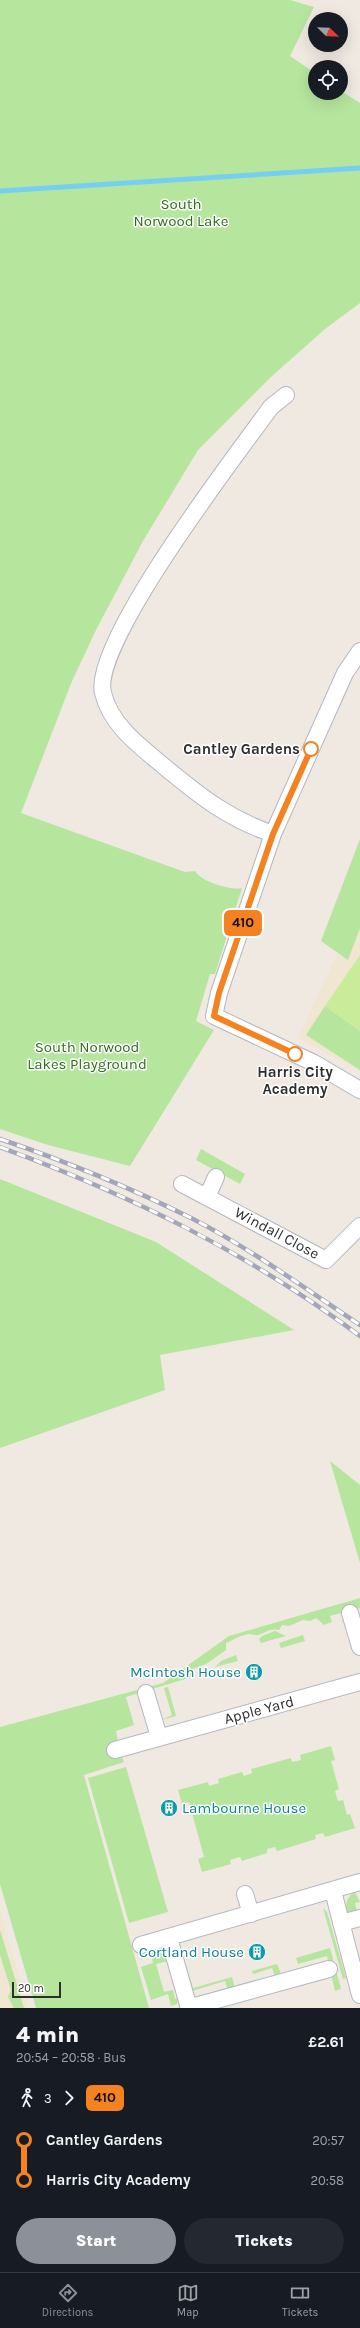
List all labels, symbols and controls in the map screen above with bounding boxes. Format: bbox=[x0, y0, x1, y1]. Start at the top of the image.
north arrow bbox=[308, 12, 348, 52]
map controls bbox=[308, 12, 348, 100]
button: locate bbox=[308, 60, 348, 100]
park label: South Norwood Lake bbox=[133, 195, 229, 230]
place label: Cantley Gardens bbox=[183, 740, 300, 758]
marker: Cantley Gardens bbox=[303, 741, 319, 757]
line badge: 410 bbox=[220, 910, 266, 936]
text: 410 bbox=[232, 914, 254, 931]
park label: South Norwood Lakes Playground bbox=[27, 1038, 147, 1073]
marker: Harris City Academy bbox=[287, 1046, 303, 1062]
place label: Harris City Academy bbox=[257, 1063, 333, 1098]
street label: Windall Close bbox=[232, 1203, 322, 1263]
building icon: McIntosh House bbox=[244, 1662, 264, 1682]
place label: McIntosh House bbox=[130, 1663, 241, 1681]
street label: Apple Yard bbox=[222, 1692, 296, 1728]
building icon: Lambourne House bbox=[159, 1798, 179, 1818]
place label: Lambourne House bbox=[182, 1799, 306, 1817]
building icon: Cortland House bbox=[247, 1942, 267, 1962]
place label: Cortland House bbox=[139, 1943, 244, 1961]
scale bar bbox=[12, 1980, 61, 1999]
text: 20 m bbox=[18, 1982, 44, 1995]
text: 4 min bbox=[16, 2022, 79, 2048]
text: £2.61 bbox=[308, 2033, 344, 2051]
text: 20:54 – 20:58 · Bus bbox=[16, 2050, 126, 2065]
icon: walk bbox=[16, 2087, 38, 2109]
icon: forward bbox=[58, 2087, 80, 2109]
text: 410 bbox=[94, 2089, 116, 2106]
text: 3 bbox=[44, 2091, 52, 2106]
text: Cantley Gardens bbox=[46, 2131, 163, 2149]
text: 20:57 bbox=[312, 2133, 344, 2148]
text: Harris City Academy bbox=[46, 2171, 191, 2189]
text: 20:58 bbox=[310, 2173, 344, 2188]
button: Start bbox=[16, 2218, 176, 2264]
button: Tickets bbox=[184, 2218, 344, 2264]
tab: Directions bbox=[42, 2282, 93, 2319]
tab: Map bbox=[177, 2282, 199, 2319]
tab: Tickets bbox=[282, 2282, 318, 2319]

